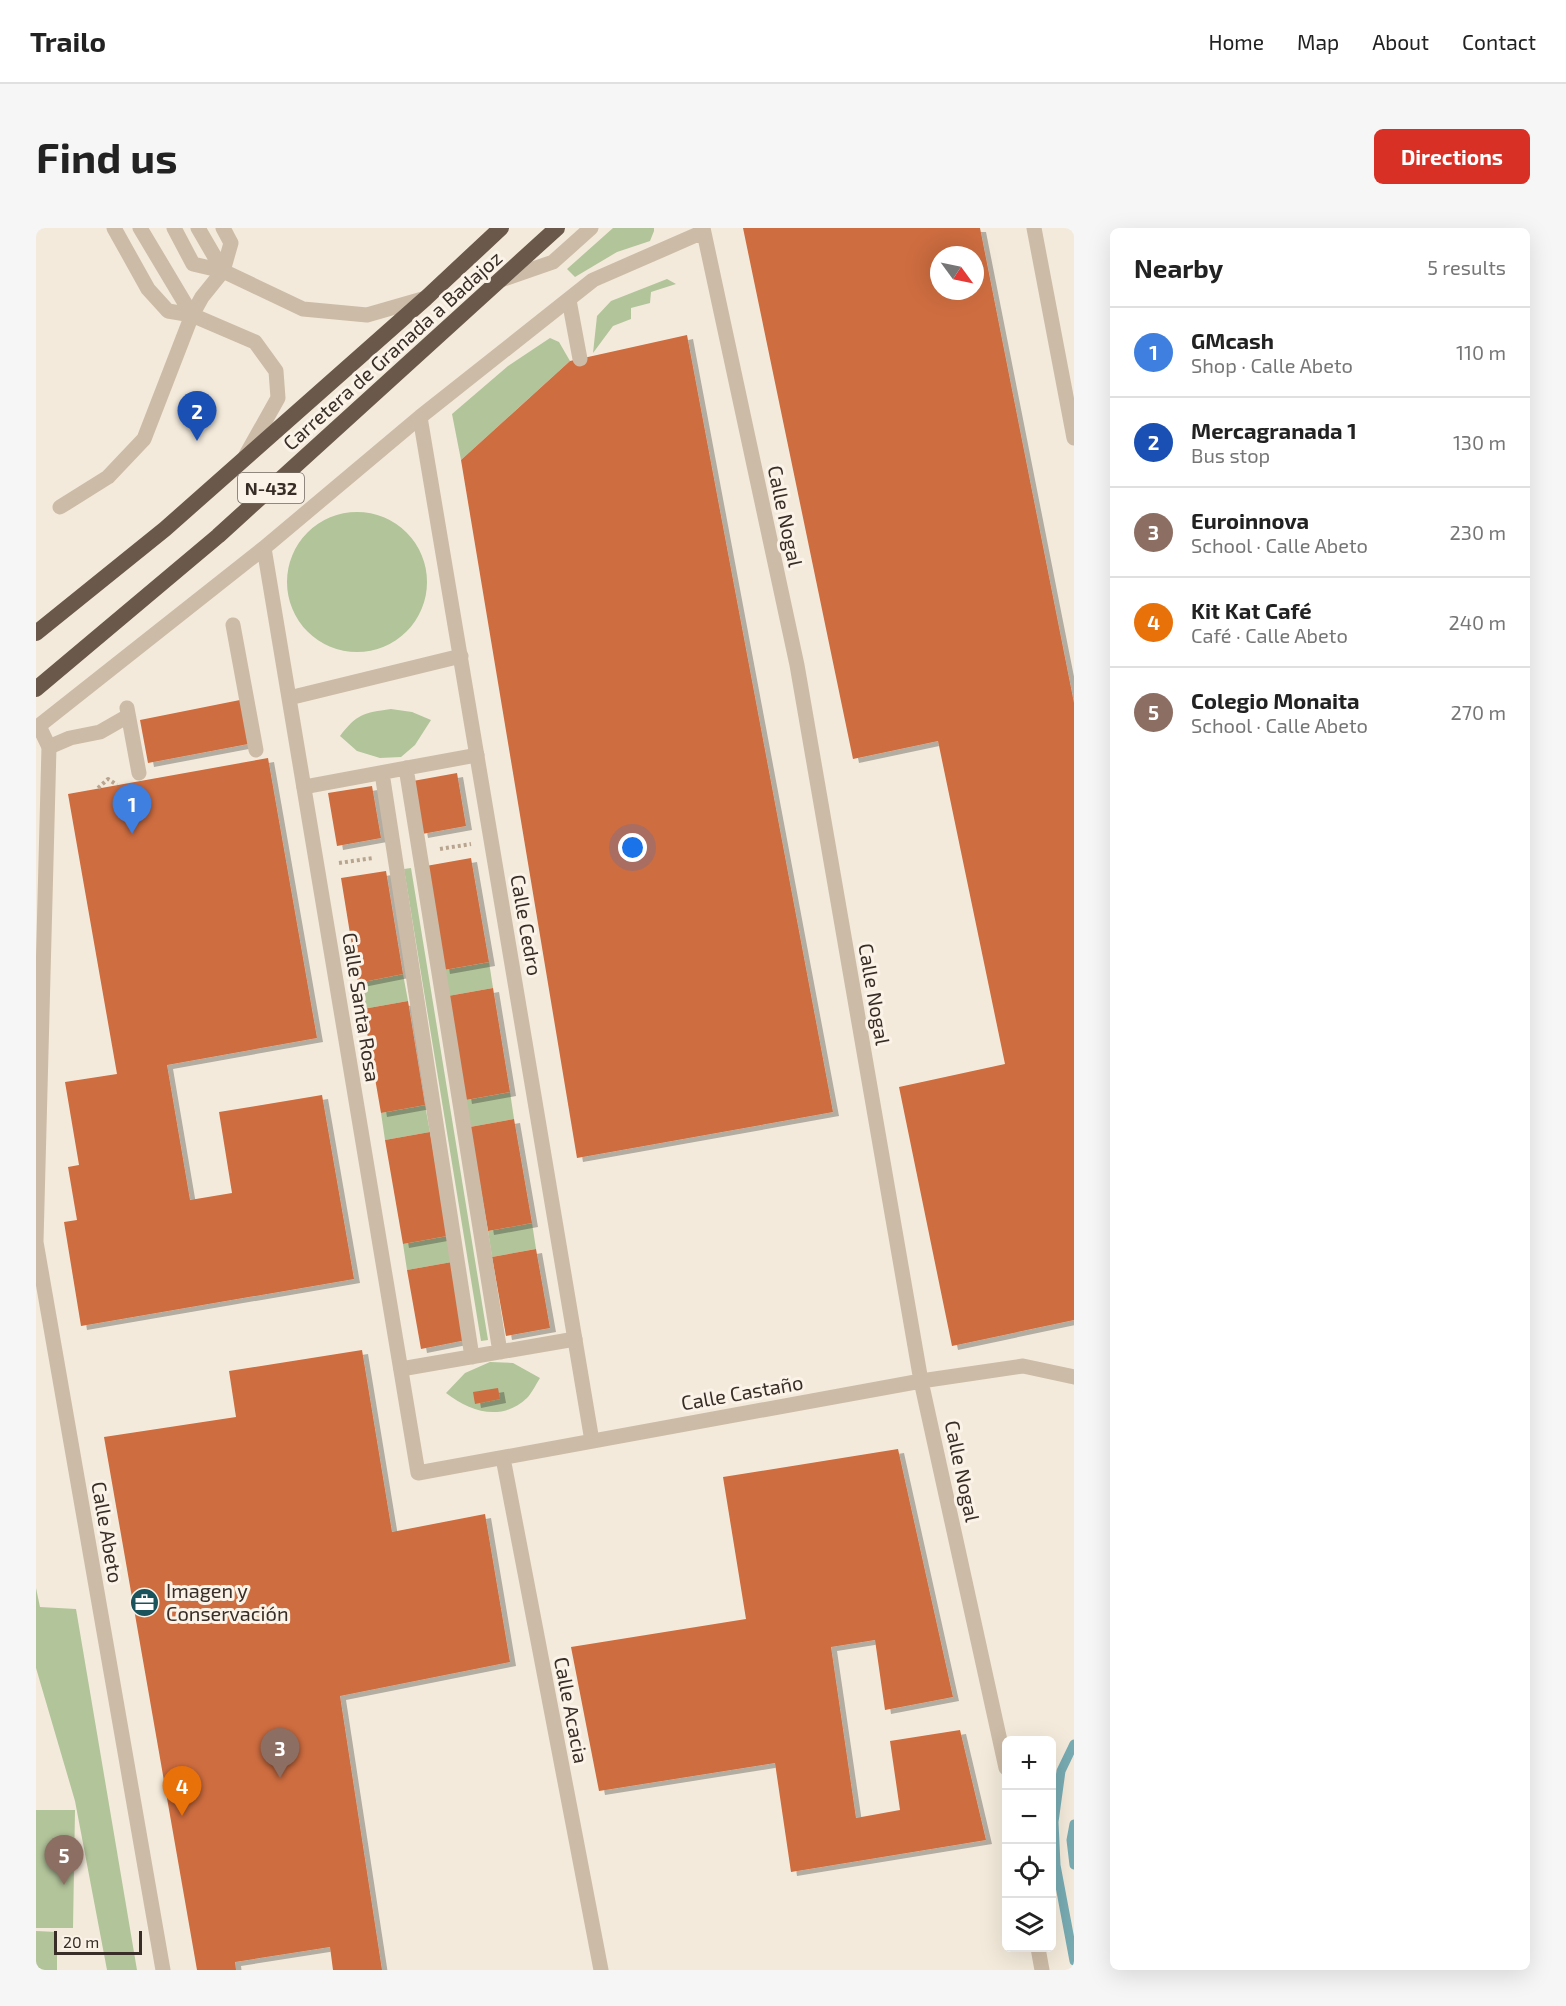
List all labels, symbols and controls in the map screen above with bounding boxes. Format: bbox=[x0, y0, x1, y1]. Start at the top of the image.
text: Trailo bbox=[30, 24, 106, 58]
text: Home bbox=[1208, 29, 1264, 54]
text: Map bbox=[1297, 29, 1339, 54]
text: About bbox=[1372, 29, 1429, 54]
text: Contact bbox=[1462, 29, 1536, 54]
button: Directions bbox=[1374, 129, 1530, 184]
text: Find us bbox=[36, 131, 178, 181]
street label: Carretera de Granada a Badajoz bbox=[278, 245, 506, 455]
north arrow bbox=[930, 246, 984, 300]
text: Nearby bbox=[1134, 252, 1223, 283]
text: 5 results bbox=[1427, 255, 1506, 279]
text: GMcash bbox=[1191, 327, 1274, 353]
text: 1 bbox=[1149, 340, 1158, 364]
text: 110 m bbox=[1456, 340, 1506, 364]
text: Shop · Calle Abeto bbox=[1191, 353, 1353, 377]
pin: 2 bbox=[178, 392, 216, 441]
text: Mercagranada 1 bbox=[1191, 417, 1357, 443]
text: 2 bbox=[1148, 430, 1159, 454]
text: 130 m bbox=[1453, 430, 1506, 454]
text: Bus stop bbox=[1191, 443, 1270, 467]
street label: Calle Nogal bbox=[764, 463, 808, 569]
road number: N-432 bbox=[238, 473, 304, 503]
text: Euroinnova bbox=[1191, 507, 1309, 533]
text: 3 bbox=[1148, 520, 1159, 544]
text: 230 m bbox=[1450, 520, 1506, 544]
text: School · Calle Abeto bbox=[1191, 533, 1368, 557]
text: Kit Kat Café bbox=[1191, 597, 1312, 623]
text: 4 bbox=[1147, 610, 1160, 634]
text: 240 m bbox=[1448, 610, 1506, 634]
text: Café · Calle Abeto bbox=[1191, 623, 1348, 647]
text: Colegio Monaita bbox=[1191, 687, 1360, 713]
text: 5 bbox=[1148, 700, 1159, 724]
text: 270 m bbox=[1450, 700, 1506, 724]
text: School · Calle Abeto bbox=[1191, 713, 1368, 737]
pin: 1 bbox=[112, 784, 152, 834]
your location bbox=[618, 833, 647, 862]
street label: Calle Cedro bbox=[506, 873, 548, 977]
street label: Calle Santa Rosa bbox=[338, 930, 386, 1084]
street label: Calle Nogal bbox=[854, 941, 896, 1047]
street label: Calle Castaño bbox=[679, 1369, 805, 1415]
street label: Calle Nogal bbox=[941, 1418, 985, 1524]
street label: Calle Abeto bbox=[87, 1479, 129, 1585]
place label: Imagen y Conservación bbox=[166, 1578, 289, 1625]
office icon: Imagen y Conservación bbox=[129, 1586, 161, 1618]
street label: Calle Acacia bbox=[550, 1655, 594, 1765]
pin: 3 bbox=[260, 1728, 300, 1778]
map controls bbox=[1002, 1736, 1056, 1952]
button: + bbox=[1002, 1736, 1056, 1790]
pin: 4 bbox=[162, 1766, 202, 1816]
button: − bbox=[1002, 1790, 1056, 1844]
pin: 5 bbox=[45, 1836, 84, 1885]
button: locate bbox=[1002, 1844, 1056, 1898]
button: layers bbox=[1002, 1898, 1056, 1952]
scale bar bbox=[54, 1928, 142, 1956]
text: 20 m bbox=[63, 1932, 99, 1951]

